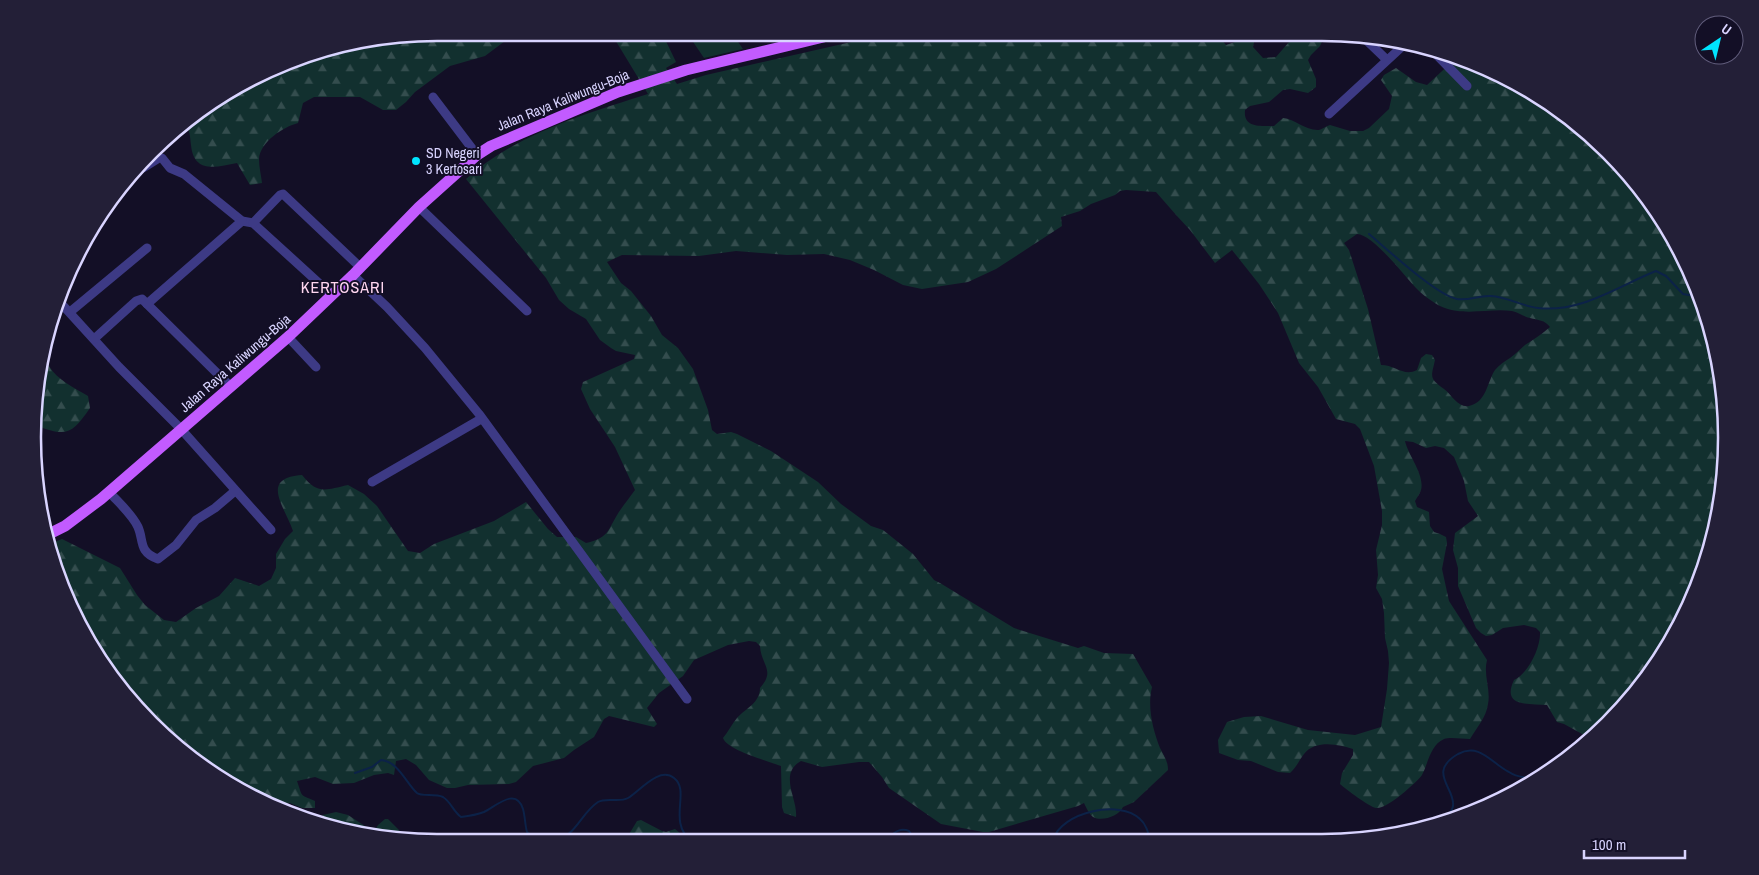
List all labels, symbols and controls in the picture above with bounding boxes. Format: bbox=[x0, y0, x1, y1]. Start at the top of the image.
north arrow bbox=[1694, 15, 1744, 65]
text: U bbox=[1718, 20, 1735, 39]
street label: Jalan Raya Kaliwungu-Boja bbox=[494, 65, 632, 135]
place label: SD Negeri 3 Kertosari bbox=[426, 144, 482, 178]
marker: SD Negeri 3 Kertosari bbox=[410, 155, 422, 167]
district label: KERTOSARI bbox=[301, 276, 385, 298]
street label: Jalan Raya Kaliwungu-Boja bbox=[176, 310, 295, 416]
scale bar bbox=[1584, 828, 1685, 860]
text: 100 m bbox=[1592, 834, 1626, 855]

